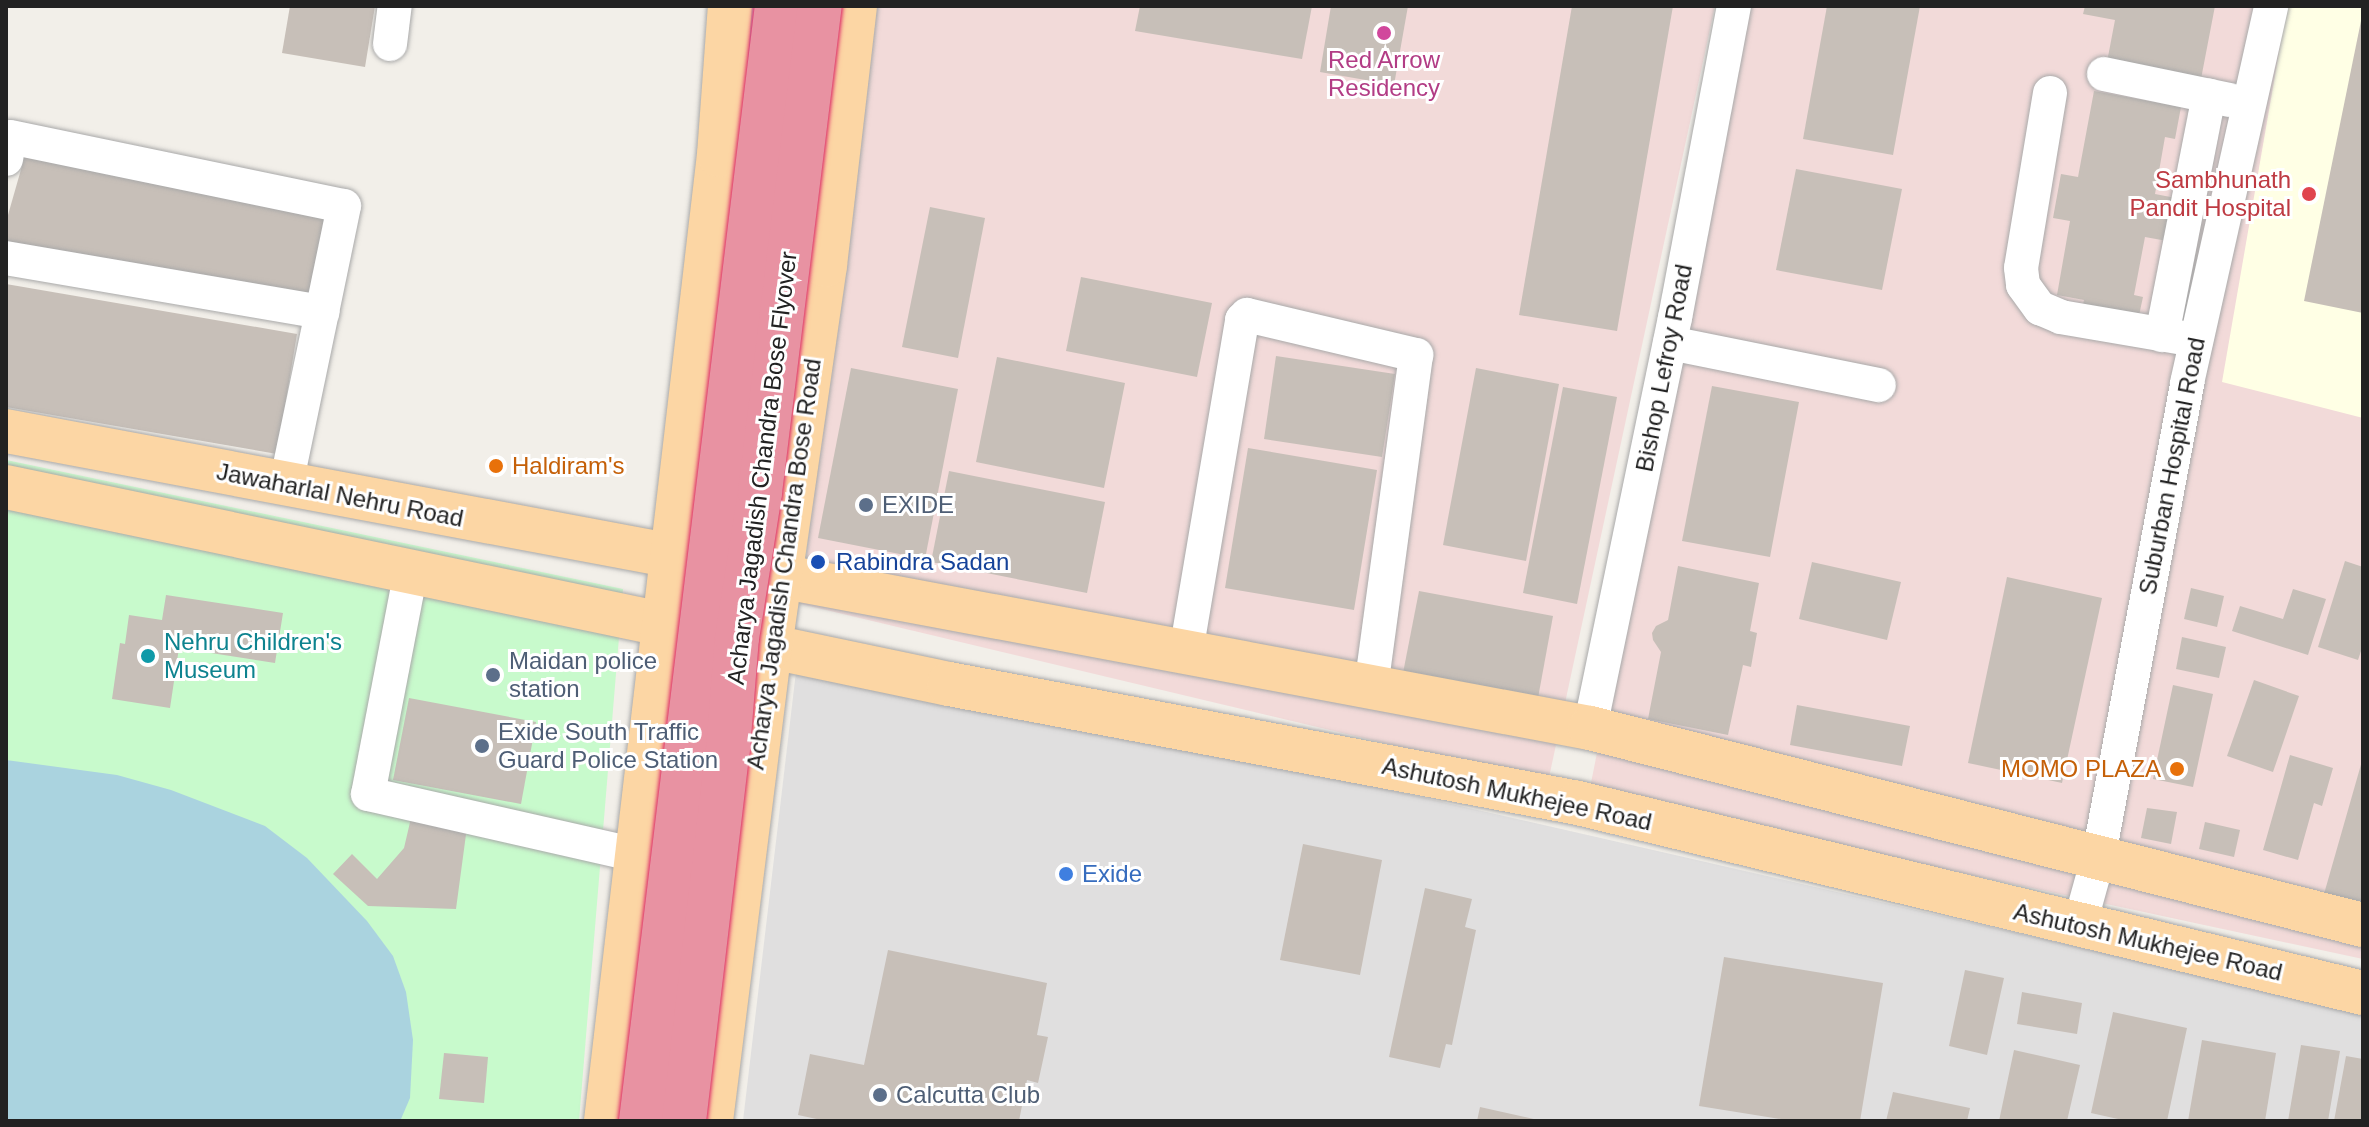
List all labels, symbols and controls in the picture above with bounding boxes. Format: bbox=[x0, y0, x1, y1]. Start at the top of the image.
marker: Red Arrow Residency bbox=[1375, 24, 1393, 42]
place label: Red Arrow Residency bbox=[1327, 46, 1441, 102]
place label: Sambhunath Pandit Hospital bbox=[2130, 166, 2291, 222]
marker: Sambhunath Pandit Hospital bbox=[2298, 183, 2320, 205]
street label: Acharya Jagadish Chandra Bose Flyover bbox=[721, 250, 803, 686]
street label: Bishop Lefroy Road bbox=[1630, 262, 1698, 474]
street label: Suburban Hospital Road bbox=[2133, 335, 2211, 597]
street label: Acharya Jagadish Chandra Bose Road bbox=[741, 357, 827, 771]
place label: Haldiram's bbox=[512, 452, 625, 480]
street label: Jawaharlal Nehru Road bbox=[214, 457, 466, 533]
marker: Haldiram's bbox=[487, 457, 505, 475]
place label: EXIDE bbox=[882, 491, 954, 519]
marker: EXIDE bbox=[857, 496, 875, 514]
place label: Rabindra Sadan bbox=[836, 548, 1009, 576]
marker: Rabindra Sadan bbox=[807, 551, 829, 573]
place label: Nehru Children's Museum bbox=[164, 628, 342, 684]
marker: Nehru Children's Museum bbox=[139, 647, 157, 665]
place label: Maidan police station bbox=[509, 647, 657, 703]
marker: Maidan police station bbox=[484, 666, 502, 684]
place label: Exide South Traffic Guard Police Station bbox=[498, 718, 718, 774]
marker: Exide South Traffic Guard Police Station bbox=[473, 737, 491, 755]
street label: Ashutosh Mukhejee Road bbox=[1380, 751, 1654, 837]
place label: MOMO PLAZA bbox=[2001, 755, 2161, 783]
marker: MOMO PLAZA bbox=[2168, 760, 2186, 778]
place label: Exide bbox=[1082, 860, 1142, 888]
marker: Exide bbox=[1057, 865, 1075, 883]
street label: Ashutosh Mukhejee Road bbox=[2011, 897, 2285, 987]
place label: Calcutta Club bbox=[896, 1081, 1040, 1109]
marker: Calcutta Club bbox=[871, 1086, 889, 1104]

